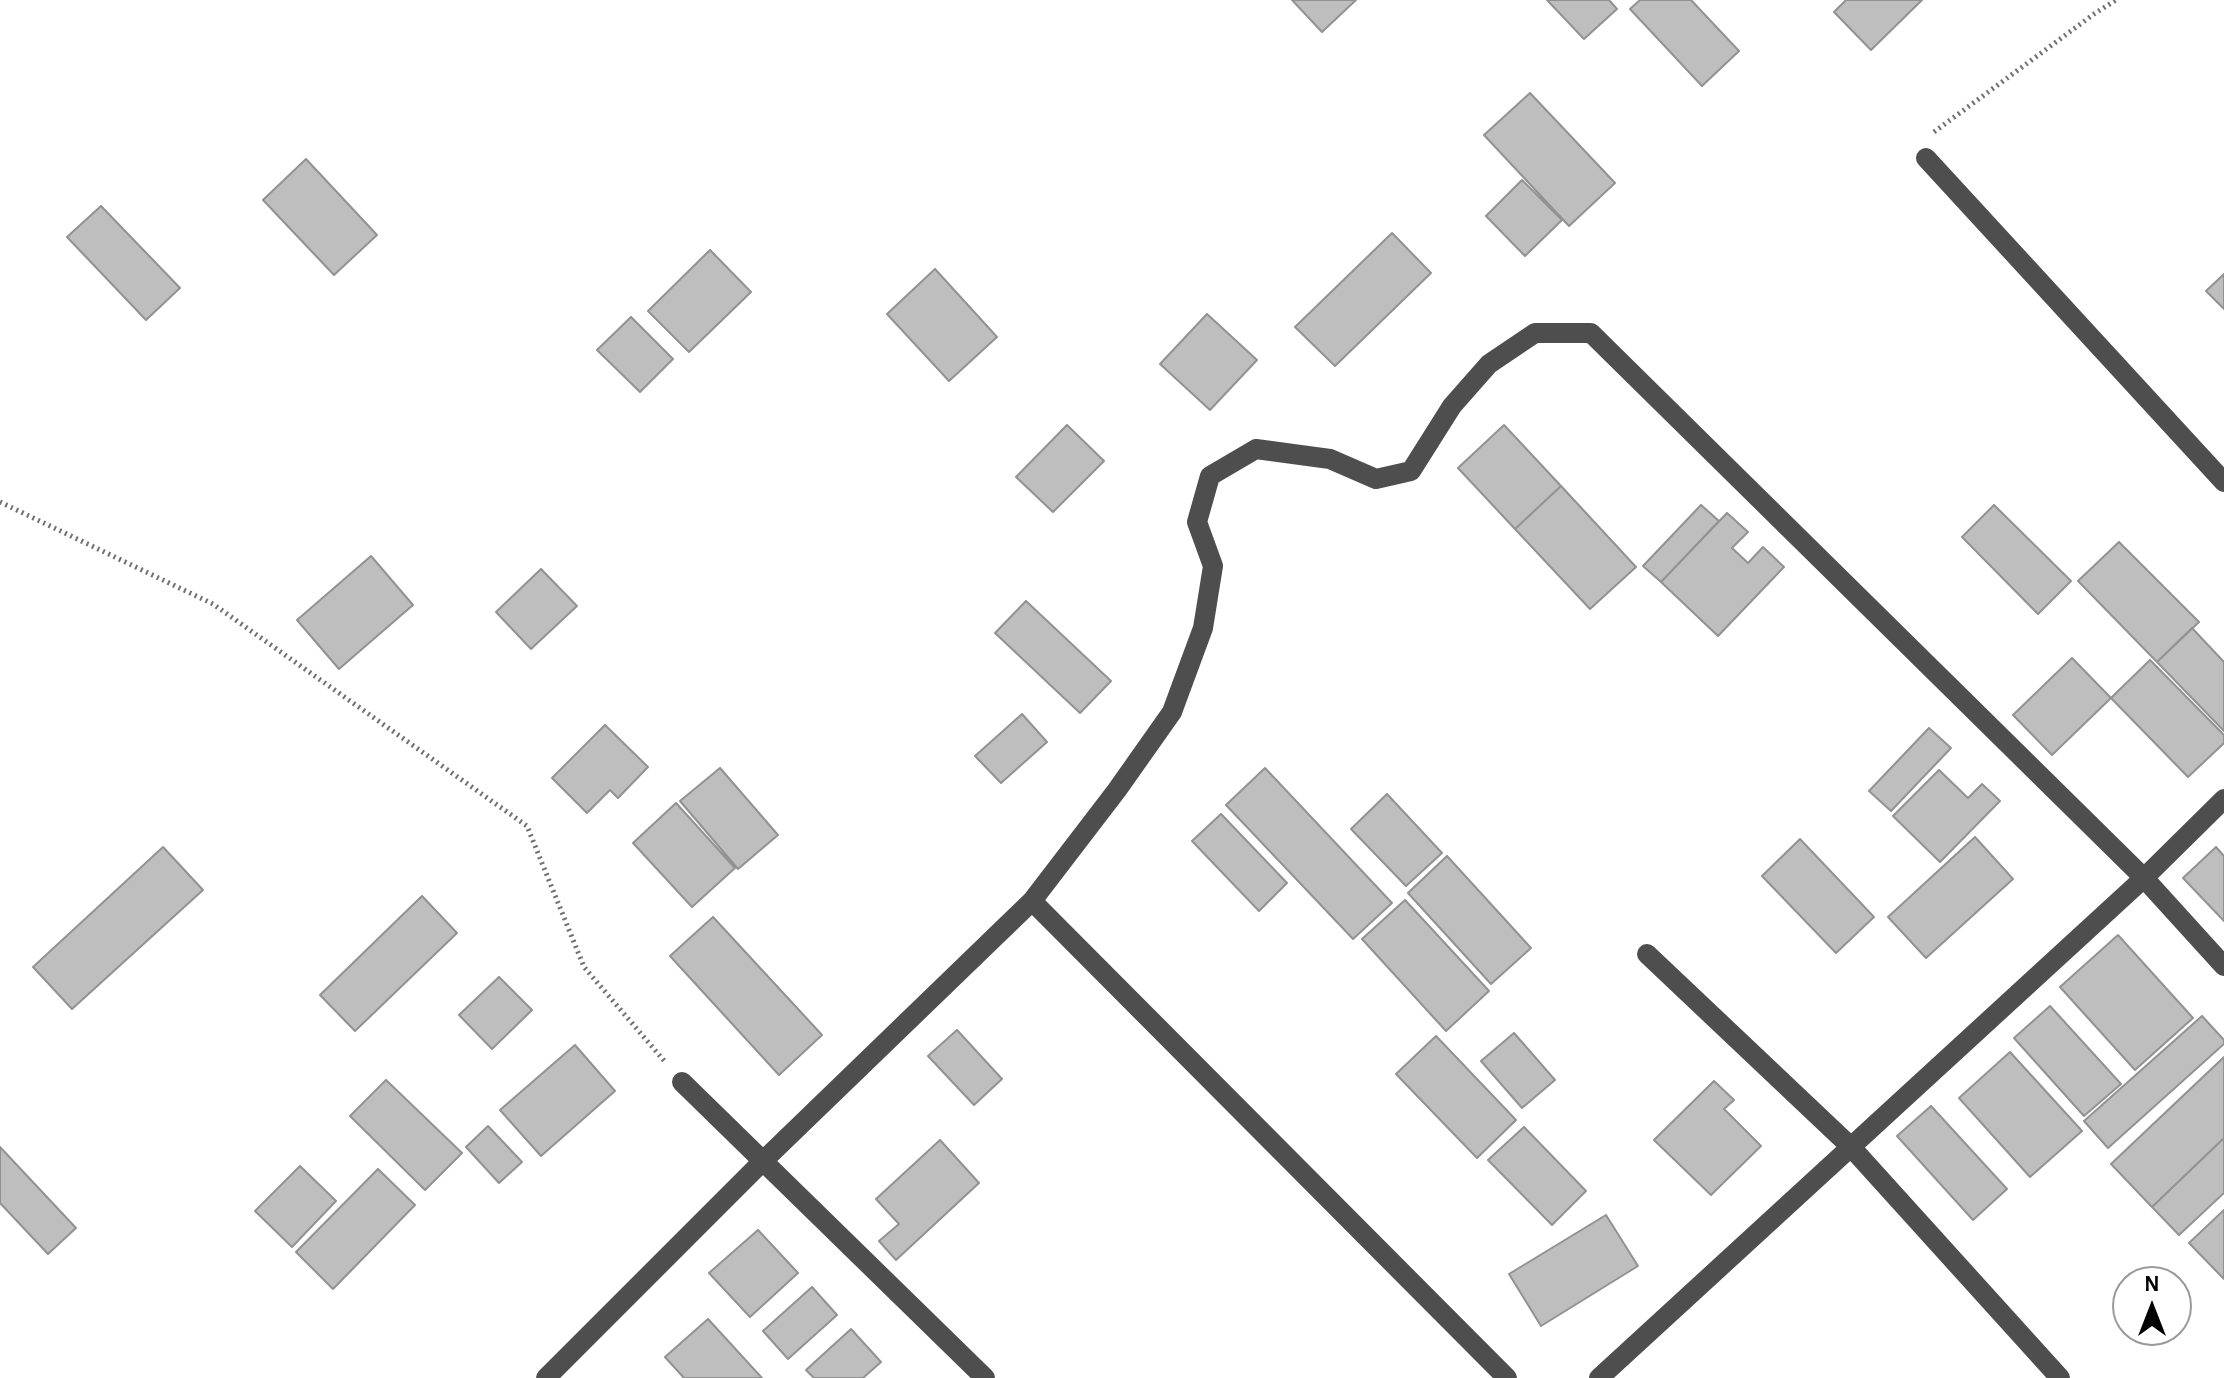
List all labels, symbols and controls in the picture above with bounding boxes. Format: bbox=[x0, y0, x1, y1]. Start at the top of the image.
north arrow bbox=[2112, 1266, 2192, 1346]
text: N bbox=[2144, 1273, 2160, 1295]

